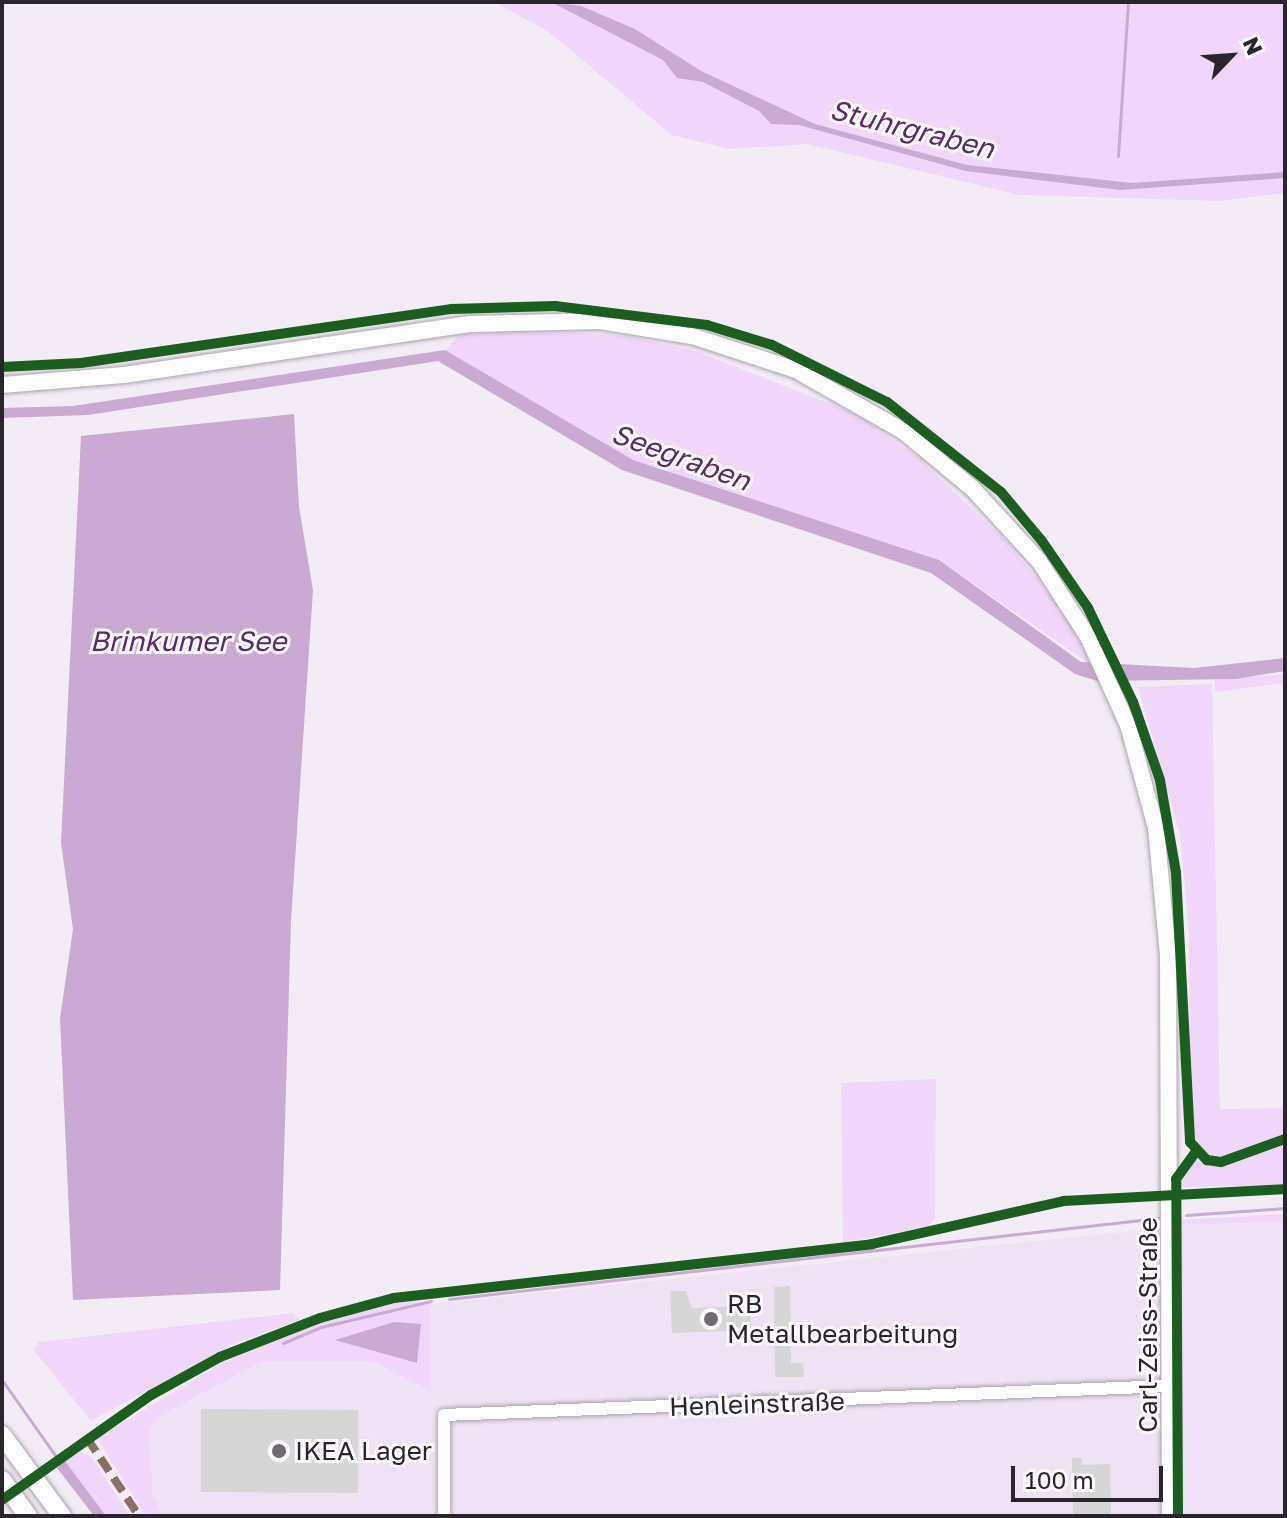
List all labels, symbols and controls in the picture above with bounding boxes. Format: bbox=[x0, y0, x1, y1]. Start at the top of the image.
north arrow bbox=[1191, 16, 1271, 96]
text: N bbox=[1237, 32, 1269, 59]
water label: Stuhrgraben bbox=[827, 92, 997, 166]
water label: Seegraben bbox=[607, 416, 755, 498]
water label: Brinkumer See bbox=[90, 624, 286, 658]
street label: Carl-Zeiss-Straße bbox=[1132, 1217, 1164, 1433]
place label: RB Metallbearbeitung bbox=[727, 1288, 958, 1350]
marker: RB Metallbearbeitung bbox=[702, 1310, 720, 1328]
street label: Henleinstraße bbox=[669, 1385, 845, 1423]
place label: IKEA Lager bbox=[295, 1435, 432, 1467]
marker: IKEA Lager bbox=[270, 1442, 288, 1460]
scale bar bbox=[1015, 1450, 1167, 1500]
text: 100 m bbox=[1025, 1465, 1094, 1494]

